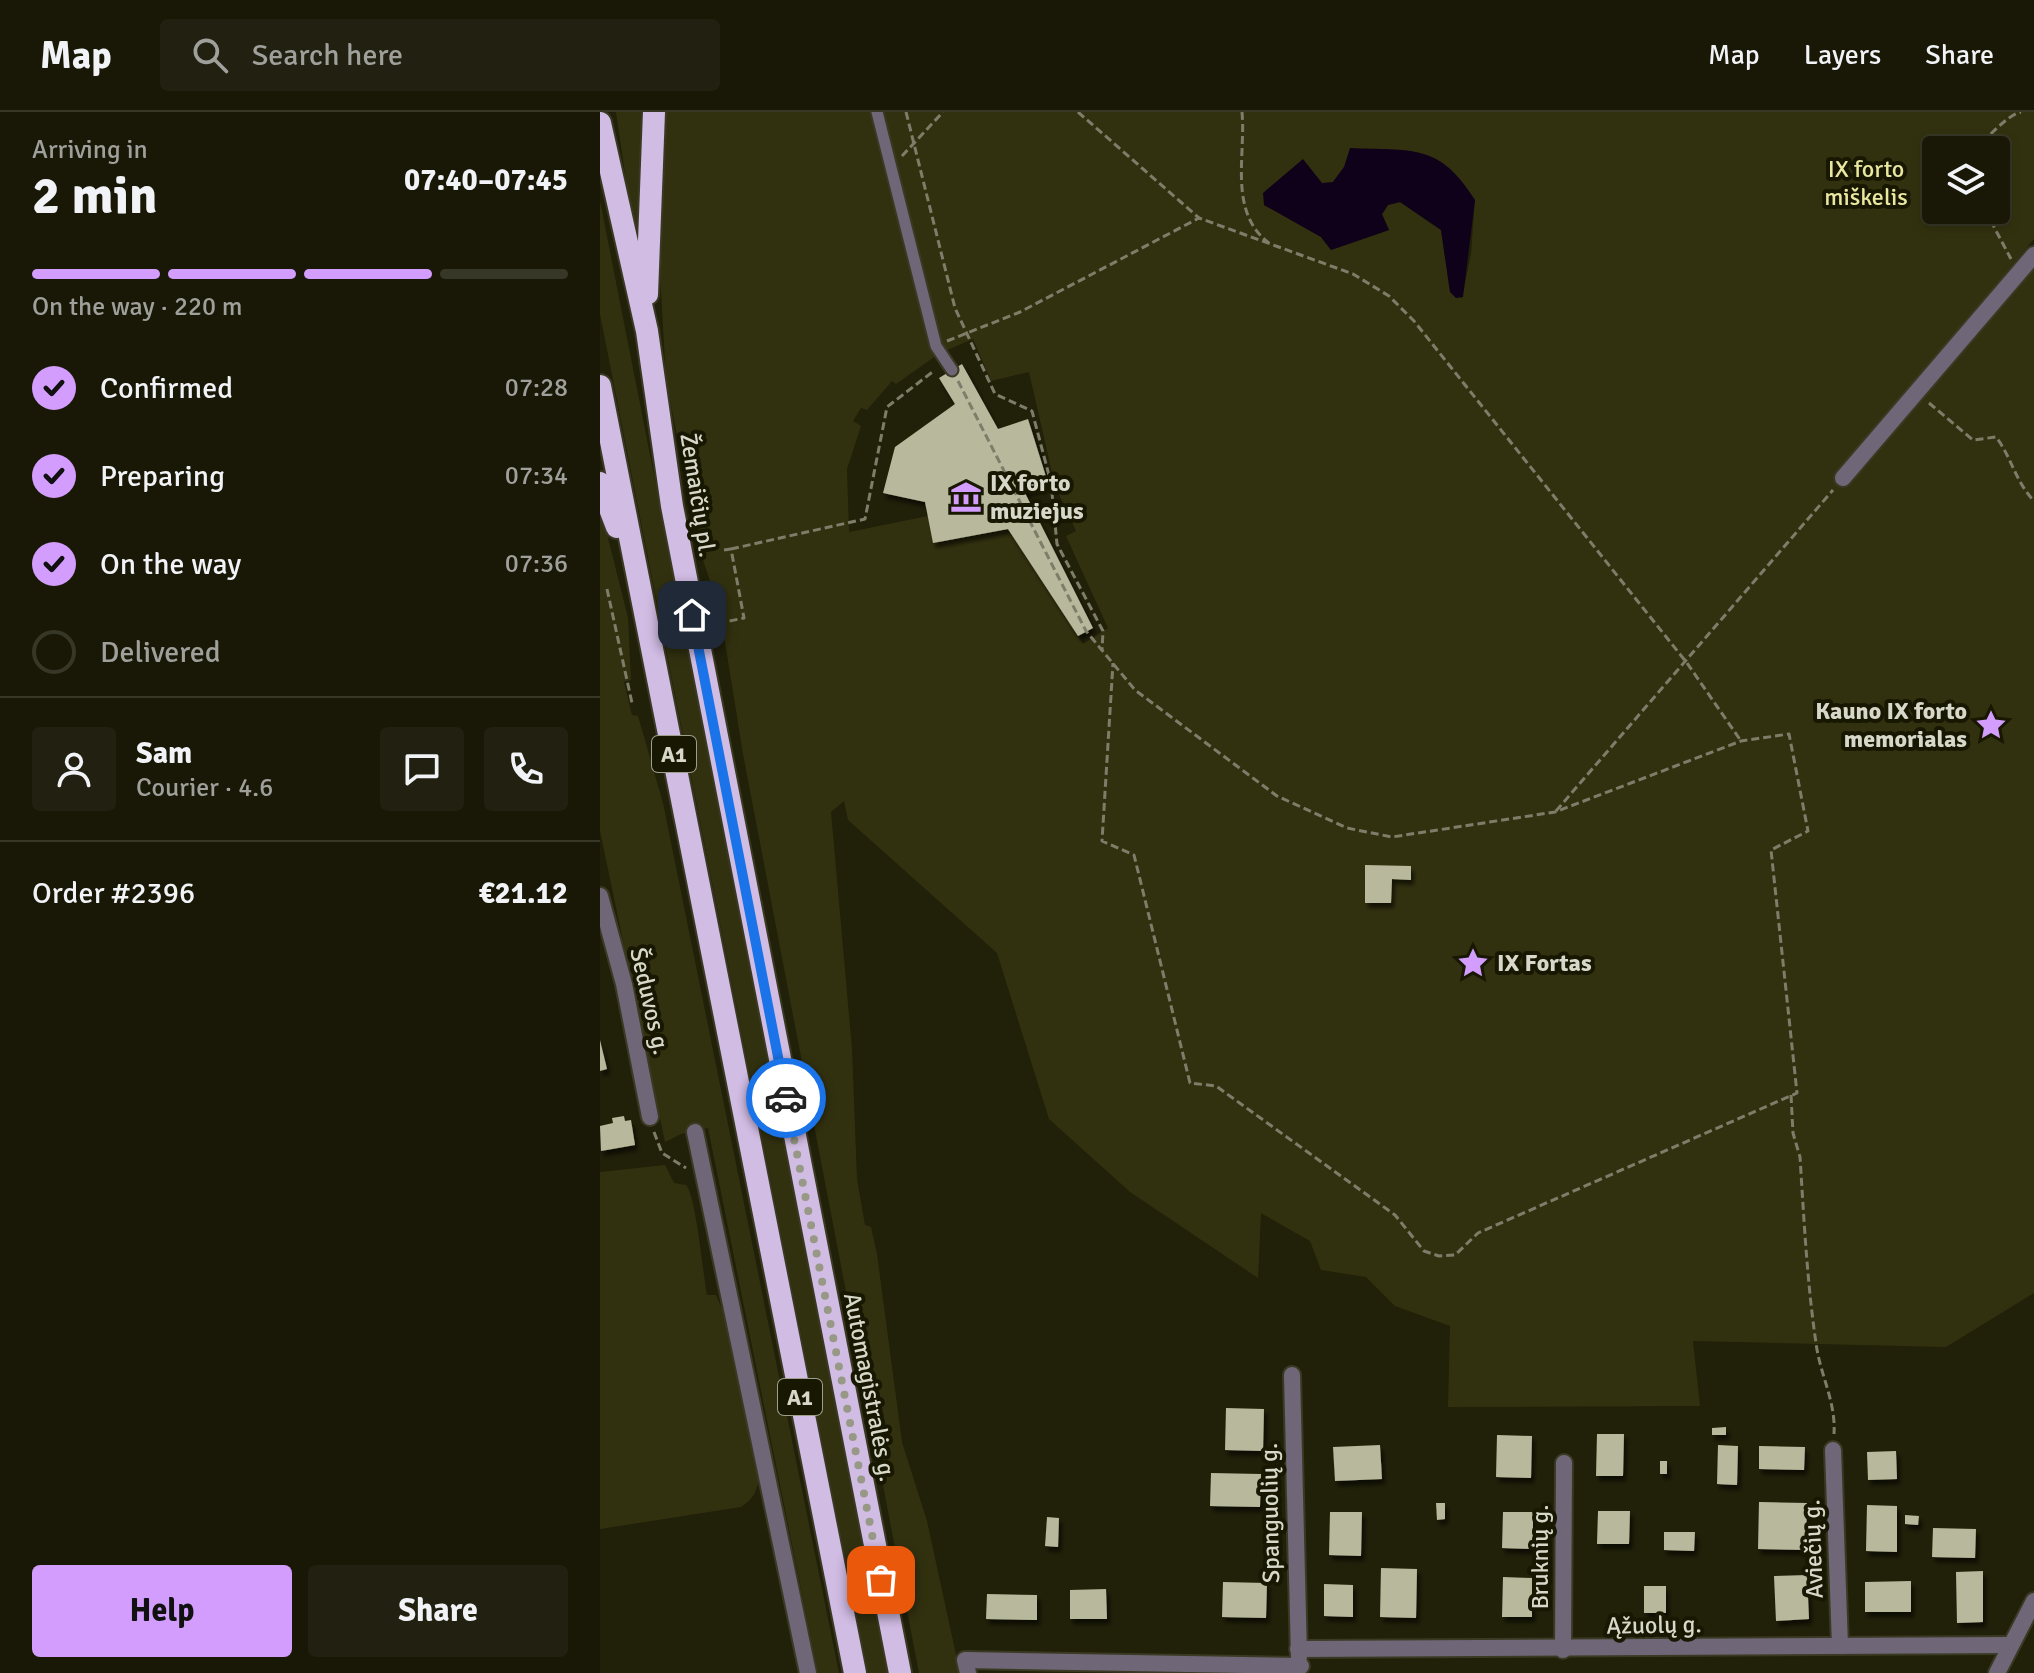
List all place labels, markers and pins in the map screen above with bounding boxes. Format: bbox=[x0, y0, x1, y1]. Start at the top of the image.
place label: IX forto muziejus bbox=[990, 468, 1084, 526]
museum icon: IX forto muziejus bbox=[949, 480, 983, 514]
pin bbox=[658, 581, 726, 649]
place label: Kauno IX forto memorialas bbox=[1815, 696, 1967, 754]
place icon: Kauno IX forto memorialas bbox=[1974, 708, 2008, 742]
place icon: IX Fortas bbox=[1456, 946, 1490, 980]
place label: IX Fortas bbox=[1497, 948, 1592, 978]
pin bbox=[847, 1546, 915, 1614]

